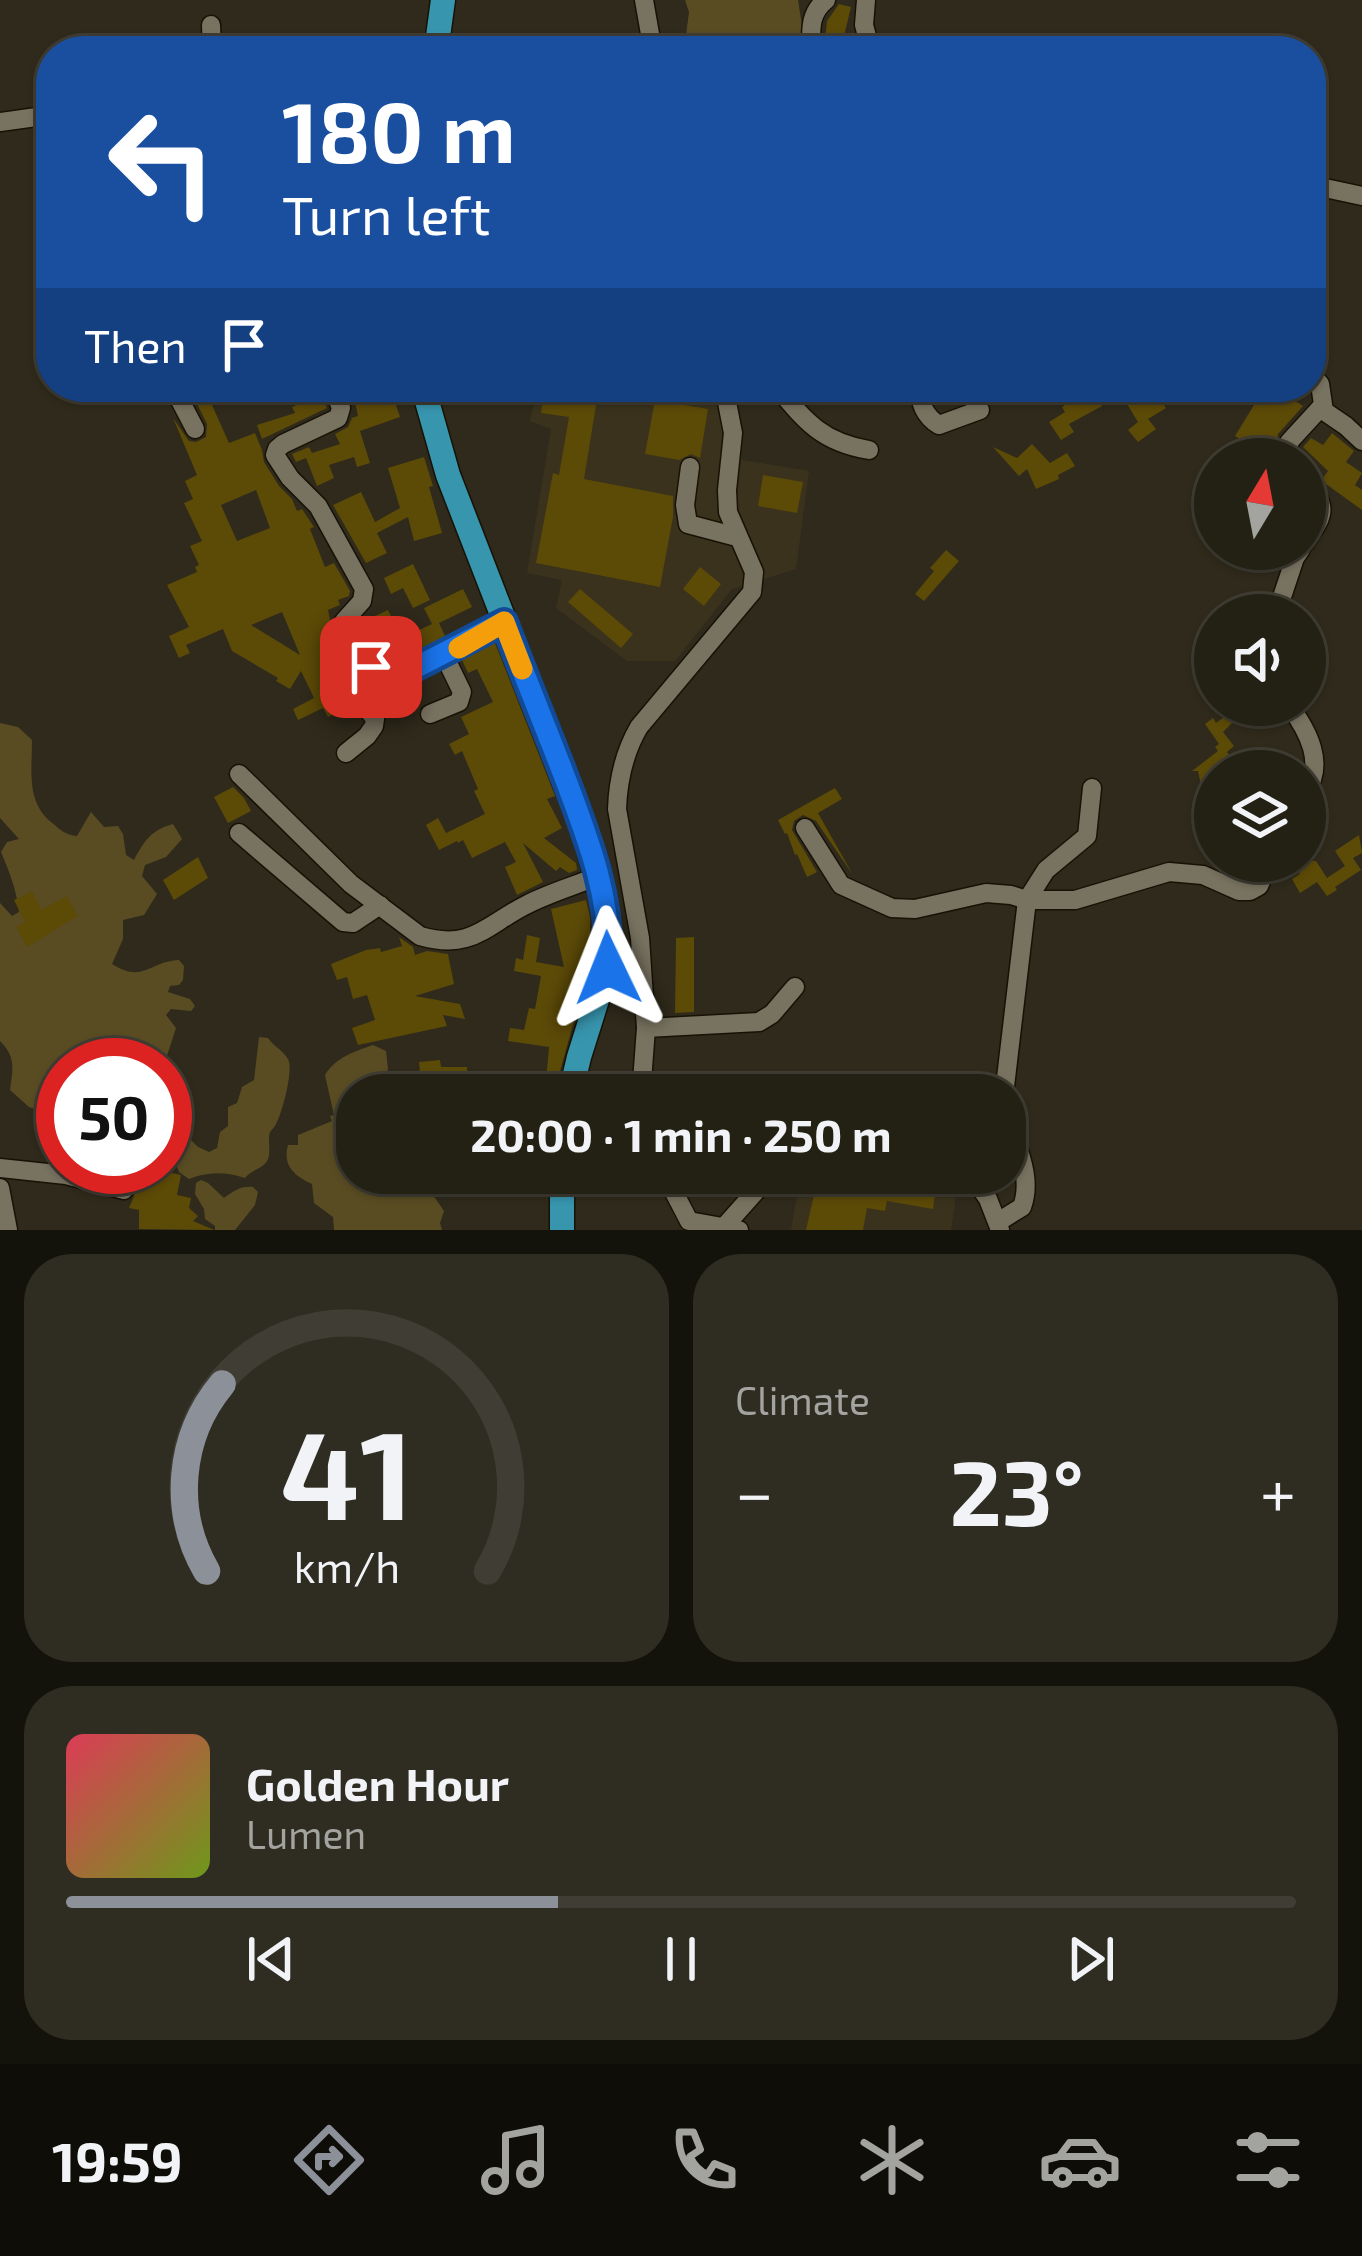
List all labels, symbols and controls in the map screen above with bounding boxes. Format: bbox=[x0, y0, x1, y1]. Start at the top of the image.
text: 180 m bbox=[282, 79, 516, 180]
icon: left bbox=[84, 84, 240, 240]
text: Turn left bbox=[282, 181, 491, 246]
icon: arrive bbox=[211, 312, 277, 378]
text: Then bbox=[84, 318, 187, 372]
north arrow bbox=[1194, 438, 1326, 570]
map controls bbox=[1194, 438, 1326, 882]
button: sound bbox=[1194, 594, 1326, 726]
pin bbox=[320, 616, 422, 718]
icon: arrive bbox=[338, 634, 404, 700]
button: layers bbox=[1194, 750, 1326, 882]
position arrow bbox=[545, 905, 671, 1031]
speed limit sign: 50 bbox=[36, 1038, 192, 1194]
text: 20:00 · 1 min · 250 m bbox=[470, 1107, 892, 1161]
text: Climate bbox=[735, 1376, 870, 1423]
text: 41 bbox=[280, 1395, 413, 1545]
text: 23° bbox=[949, 1436, 1084, 1544]
text: − bbox=[735, 1451, 774, 1530]
text: + bbox=[1260, 1451, 1296, 1530]
text: km/h bbox=[293, 1540, 400, 1592]
text: Golden Hour bbox=[246, 1756, 509, 1810]
text: Lumen bbox=[246, 1810, 366, 1857]
icon: previous bbox=[238, 1926, 304, 1992]
icon: pause bbox=[648, 1926, 714, 1992]
icon: next bbox=[1058, 1926, 1124, 1992]
icon: directions bbox=[287, 2118, 371, 2202]
icon: music bbox=[474, 2118, 558, 2202]
icon: phone bbox=[662, 2118, 746, 2202]
icon: climate bbox=[850, 2118, 934, 2202]
icon: car bbox=[1038, 2118, 1122, 2202]
icon: filters bbox=[1226, 2118, 1310, 2202]
text: 19:59 bbox=[52, 2128, 183, 2193]

